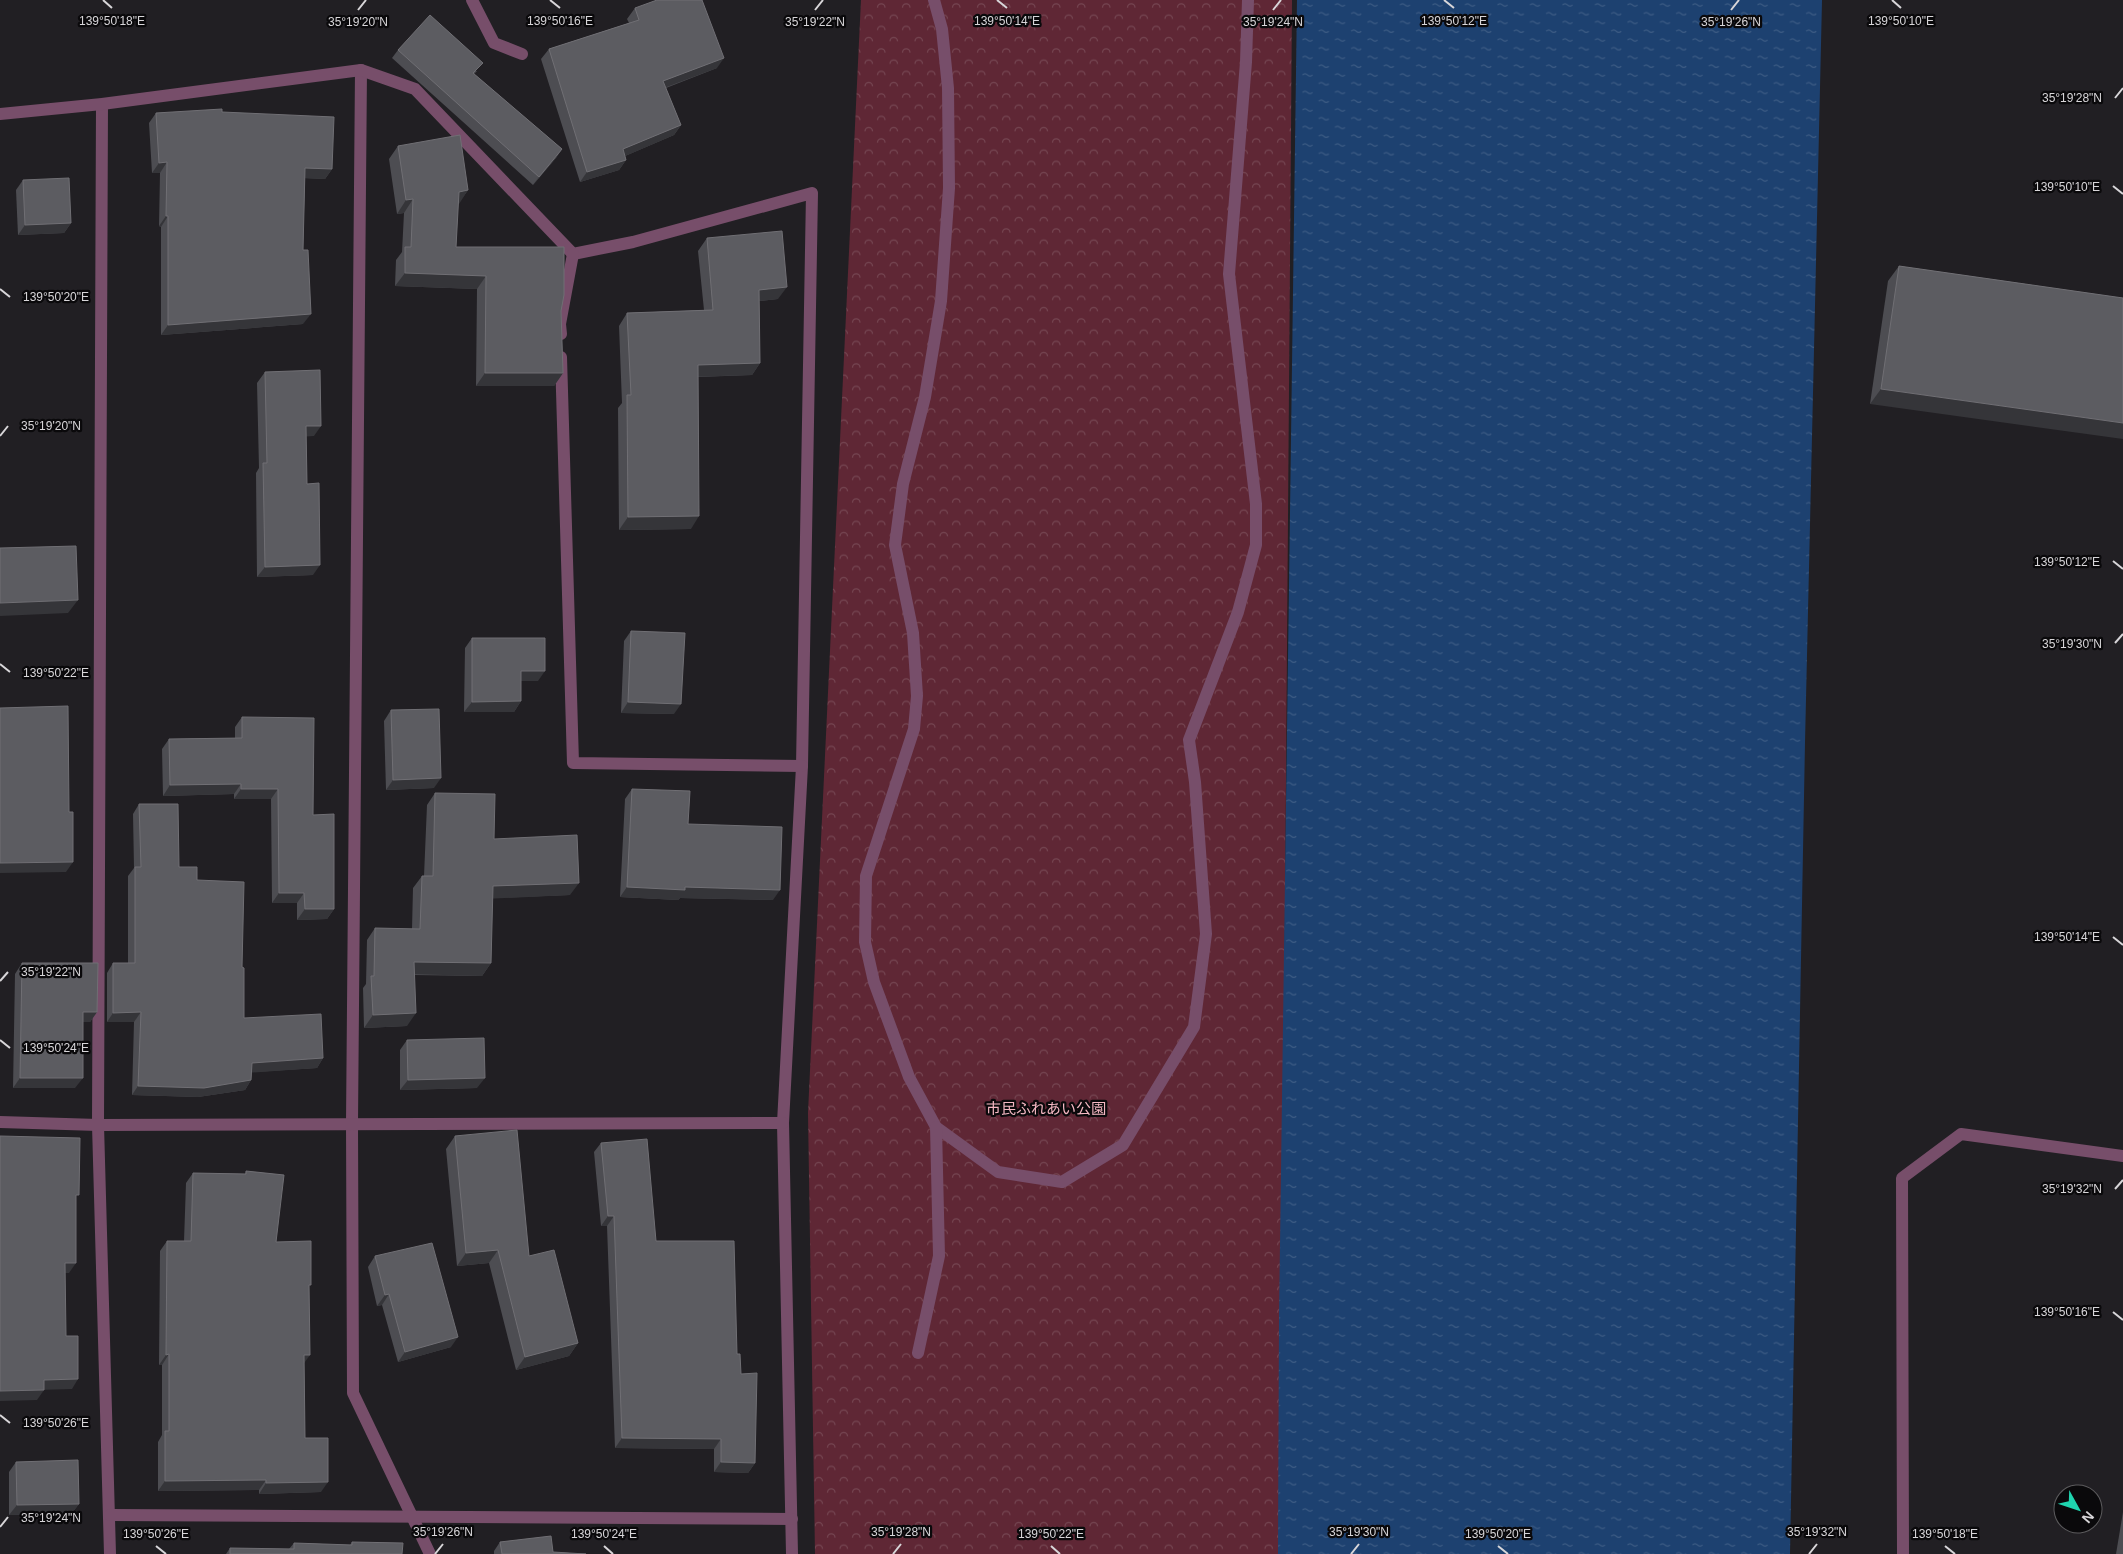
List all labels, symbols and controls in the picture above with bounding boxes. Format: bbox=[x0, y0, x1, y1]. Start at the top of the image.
text: 139°50'18"E bbox=[79, 14, 145, 28]
text: 139°50'16"E bbox=[527, 14, 593, 28]
text: 139°50'14"E bbox=[974, 14, 1040, 28]
text: 139°50'12"E bbox=[1421, 14, 1487, 28]
text: 139°50'10"E bbox=[1868, 14, 1934, 28]
text: 35°19'20"N bbox=[328, 15, 388, 29]
text: 35°19'22"N bbox=[785, 15, 845, 29]
text: 35°19'24"N bbox=[1243, 15, 1303, 29]
text: 35°19'26"N bbox=[1701, 15, 1761, 29]
text: 35°19'28"N bbox=[2042, 91, 2102, 105]
text: 139°50'10"E bbox=[2034, 180, 2100, 194]
text: 139°50'20"E bbox=[23, 290, 89, 304]
text: 35°19'20"N bbox=[21, 419, 81, 433]
text: 139°50'12"E bbox=[2034, 555, 2100, 569]
text: 35°19'30"N bbox=[2042, 637, 2102, 651]
text: 139°50'22"E bbox=[23, 666, 89, 680]
text: 139°50'14"E bbox=[2034, 930, 2100, 944]
text: 35°19'22"N bbox=[21, 965, 81, 979]
text: 139°50'24"E bbox=[23, 1041, 89, 1055]
park label: 市民ふれあい公園 bbox=[986, 1100, 1106, 1117]
text: 35°19'32"N bbox=[2042, 1182, 2102, 1196]
text: 139°50'16"E bbox=[2034, 1305, 2100, 1319]
text: 139°50'26"E bbox=[23, 1416, 89, 1430]
north arrow bbox=[2053, 1484, 2103, 1534]
text: N bbox=[2079, 1508, 2097, 1526]
text: 35°19'24"N bbox=[21, 1511, 81, 1525]
text: 35°19'26"N bbox=[413, 1525, 473, 1539]
text: 35°19'28"N bbox=[871, 1525, 931, 1539]
text: 35°19'30"N bbox=[1329, 1525, 1389, 1539]
text: 35°19'32"N bbox=[1787, 1525, 1847, 1539]
text: 139°50'26"E bbox=[123, 1527, 189, 1541]
text: 139°50'24"E bbox=[571, 1527, 637, 1541]
text: 139°50'22"E bbox=[1018, 1527, 1084, 1541]
text: 139°50'20"E bbox=[1465, 1527, 1531, 1541]
text: 139°50'18"E bbox=[1912, 1527, 1978, 1541]

